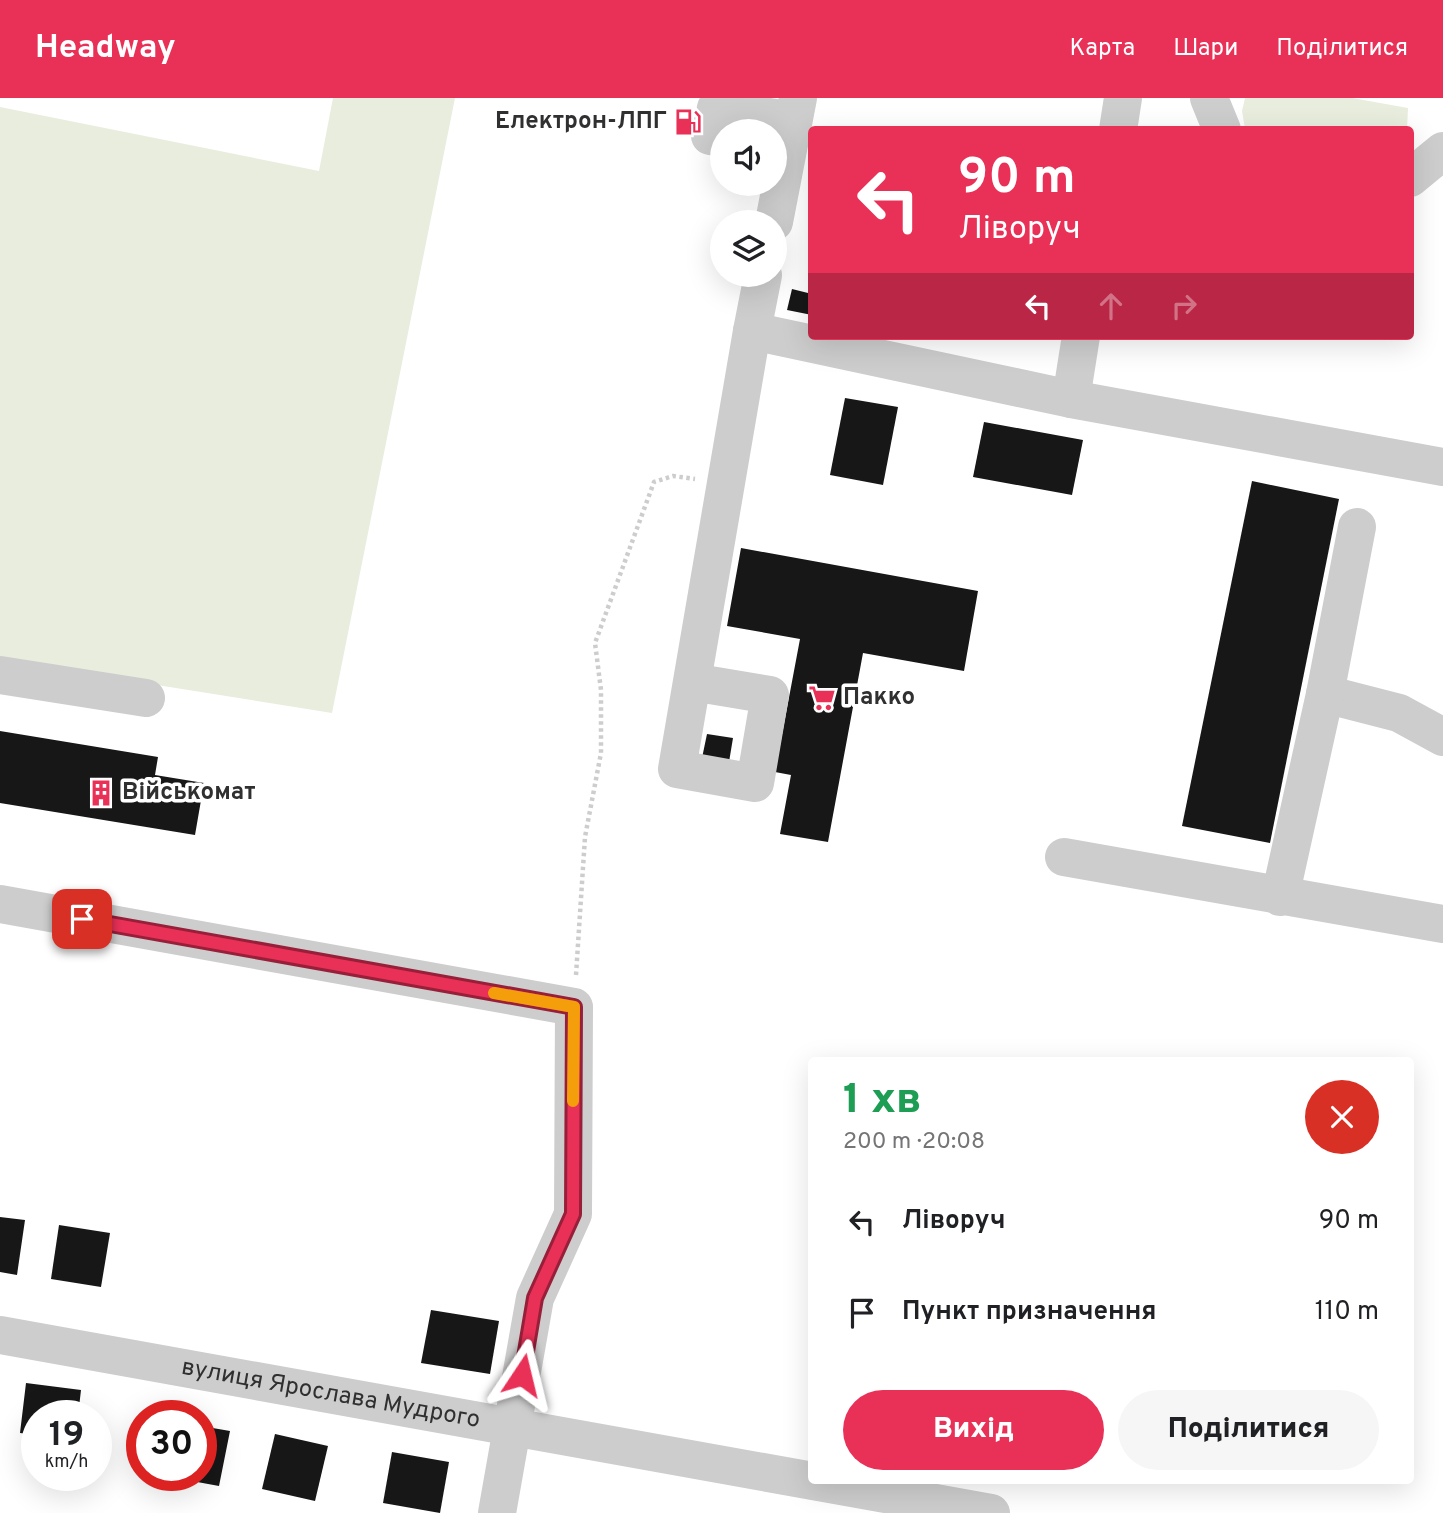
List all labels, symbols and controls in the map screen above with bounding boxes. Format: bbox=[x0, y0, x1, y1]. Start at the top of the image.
text: Headway bbox=[35, 28, 176, 70]
text: Карта bbox=[1070, 34, 1135, 64]
text: Шари bbox=[1173, 34, 1238, 64]
text: Поділитися bbox=[1276, 34, 1408, 64]
place label: Електрон-ЛПГ bbox=[495, 107, 667, 137]
fuel station icon: Електрон-ЛПГ bbox=[673, 107, 703, 137]
map controls bbox=[710, 119, 787, 287]
button: sound bbox=[710, 119, 787, 196]
text: 90 m bbox=[958, 149, 1076, 211]
icon: left bbox=[843, 154, 934, 245]
button: layers bbox=[710, 210, 787, 287]
text: Ліворуч bbox=[958, 210, 1081, 250]
icon: left bbox=[1019, 287, 1057, 325]
icon: ahead bbox=[1092, 287, 1130, 325]
icon: right bbox=[1165, 287, 1203, 325]
supermarket icon: Пакко bbox=[807, 683, 837, 713]
place label: Пакко bbox=[843, 683, 915, 713]
building icon: Військомат bbox=[86, 778, 116, 808]
place label: Військомат bbox=[122, 778, 256, 808]
pin bbox=[52, 889, 112, 949]
icon: arrive bbox=[63, 900, 101, 938]
text: 1 хв bbox=[843, 1075, 921, 1128]
button: close bbox=[1305, 1080, 1379, 1154]
text: 200 m · 20:08 bbox=[843, 1128, 985, 1157]
icon: left bbox=[843, 1203, 881, 1241]
text: Ліворуч bbox=[902, 1205, 1005, 1238]
text: 90 m bbox=[1319, 1205, 1379, 1238]
icon: arrive bbox=[843, 1294, 881, 1332]
text: Пункт призначення bbox=[902, 1296, 1156, 1329]
text: 110 m bbox=[1315, 1296, 1379, 1329]
position arrow bbox=[485, 1338, 559, 1412]
street label: вулиця Ярослава Мудрого bbox=[179, 1353, 483, 1436]
button: Вихід bbox=[843, 1390, 1104, 1470]
button: Поділитися bbox=[1118, 1390, 1379, 1470]
speed limit sign: 30 bbox=[126, 1400, 217, 1491]
text: 19 bbox=[49, 1414, 84, 1458]
text: km/h bbox=[45, 1451, 88, 1474]

